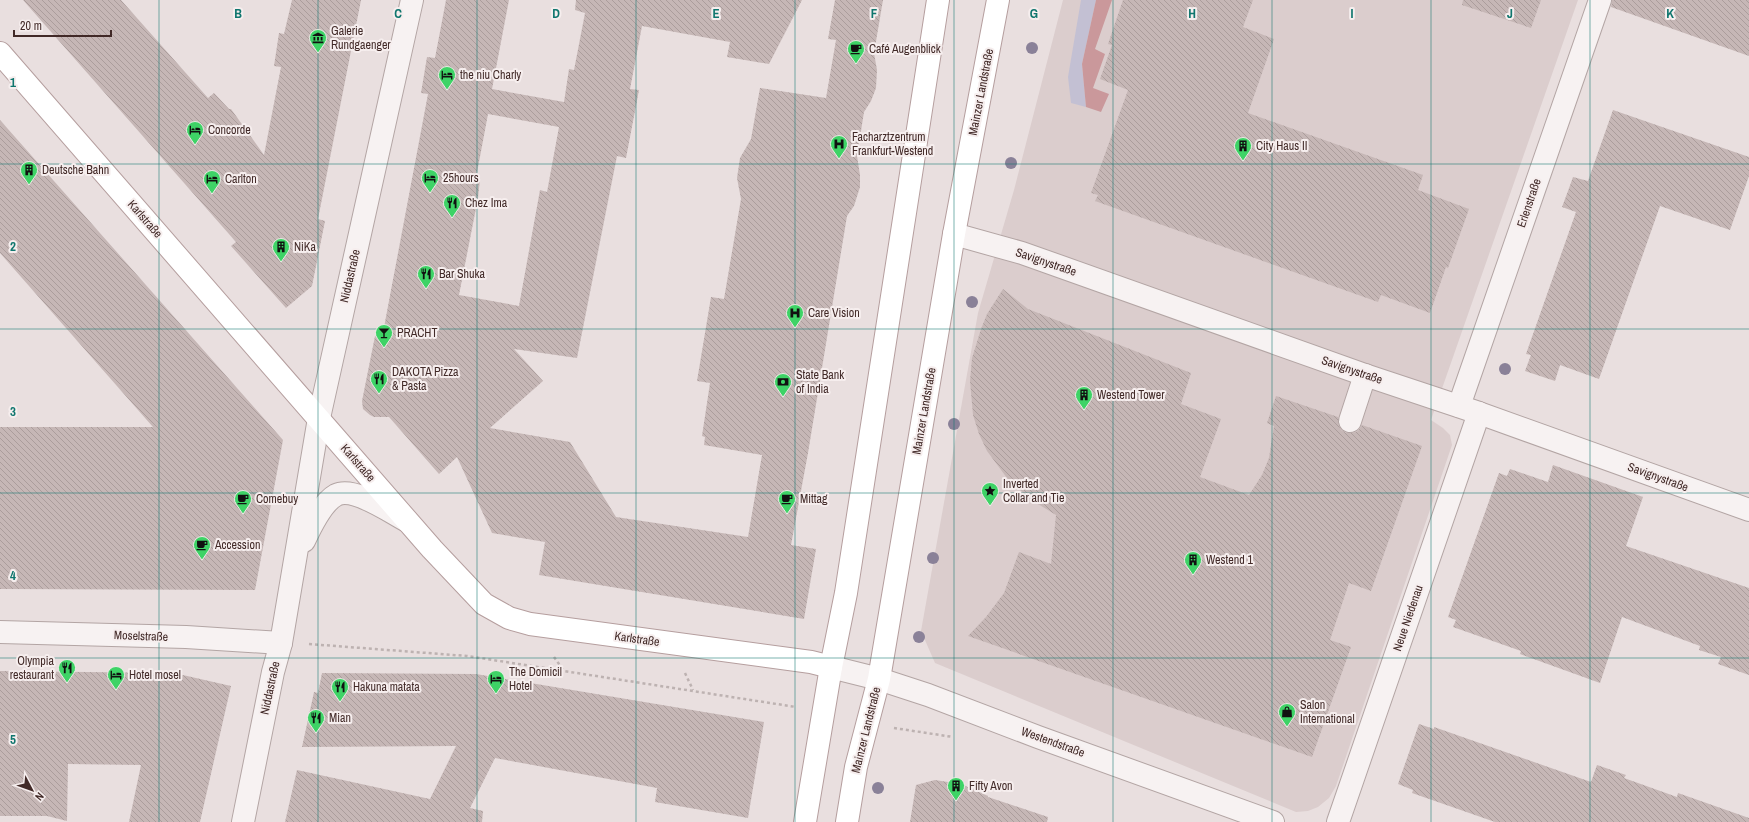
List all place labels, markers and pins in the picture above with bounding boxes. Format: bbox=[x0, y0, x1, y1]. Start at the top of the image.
place label: Galerie Rundgaenger bbox=[331, 23, 391, 53]
museum icon: Galerie Rundgaenger bbox=[308, 28, 328, 53]
cafe icon: Café Augenblick bbox=[846, 39, 866, 64]
place label: Café Augenblick bbox=[869, 41, 941, 57]
hotel icon: the niu Charly bbox=[437, 65, 457, 90]
place label: the niu Charly bbox=[460, 67, 521, 83]
hotel icon: Concorde bbox=[185, 120, 205, 145]
place label: Concorde bbox=[208, 122, 251, 138]
place label: Facharztzentrum Frankfurt-Westend bbox=[852, 129, 933, 159]
hospital icon: Facharztzentrum Frankfurt-Westend bbox=[829, 134, 849, 159]
building icon: City Haus II bbox=[1233, 136, 1253, 161]
place label: City Haus II bbox=[1256, 138, 1307, 154]
building icon: Deutsche Bahn bbox=[19, 160, 39, 185]
place label: Deutsche Bahn bbox=[42, 162, 109, 178]
hotel icon: 25hours bbox=[420, 168, 440, 193]
hotel icon: Carlton bbox=[202, 169, 222, 194]
place label: 25hours bbox=[443, 170, 479, 186]
place label: Carlton bbox=[225, 171, 257, 187]
restaurant icon: Chez Ima bbox=[442, 193, 462, 218]
place label: Chez Ima bbox=[465, 195, 508, 211]
building icon: NiKa bbox=[271, 237, 291, 262]
place label: NiKa bbox=[294, 239, 316, 255]
restaurant icon: Bar Shuka bbox=[416, 264, 436, 289]
place label: Bar Shuka bbox=[439, 266, 485, 282]
hospital icon: Care Vision bbox=[785, 303, 805, 328]
place label: Care Vision bbox=[808, 305, 860, 321]
bar icon: PRACHT bbox=[374, 323, 394, 348]
place label: PRACHT bbox=[397, 325, 437, 341]
place label: DAKOTA Pizza & Pasta bbox=[392, 364, 459, 394]
place label: State Bank of India bbox=[796, 367, 844, 397]
restaurant icon: DAKOTA Pizza & Pasta bbox=[369, 369, 389, 394]
bank icon: State Bank of India bbox=[773, 372, 793, 397]
building icon: Westend Tower bbox=[1074, 385, 1094, 410]
place label: Westend Tower bbox=[1097, 387, 1165, 403]
place label: Inverted Collar and Tie bbox=[1003, 476, 1064, 506]
place icon: Inverted Collar and Tie bbox=[980, 481, 1000, 506]
cafe icon: Comebuy bbox=[233, 489, 253, 514]
cafe icon: Mittag bbox=[777, 489, 797, 514]
place label: Comebuy bbox=[256, 491, 298, 507]
place label: Mittag bbox=[800, 491, 828, 507]
cafe icon: Accession bbox=[192, 535, 212, 560]
place label: Accession bbox=[214, 537, 260, 553]
building icon: Westend 1 bbox=[1183, 550, 1203, 575]
place label: Westend 1 bbox=[1206, 552, 1253, 568]
place label: Olympia restaurant bbox=[10, 653, 55, 683]
restaurant icon: Olympia restaurant bbox=[57, 658, 77, 683]
place label: The Domicil Hotel bbox=[509, 664, 562, 694]
hotel icon: Hotel mosel bbox=[106, 665, 126, 690]
place label: Hotel mosel bbox=[129, 667, 181, 683]
hotel icon: The Domicil Hotel bbox=[486, 669, 506, 694]
restaurant icon: Hakuna matata bbox=[330, 677, 350, 702]
place label: Hakuna matata bbox=[353, 679, 420, 695]
place label: Salon International bbox=[1300, 697, 1355, 727]
shop icon: Salon International bbox=[1277, 702, 1297, 727]
restaurant icon: Mian bbox=[306, 708, 326, 733]
place label: Mian bbox=[329, 710, 351, 726]
building icon: Fifty Avon bbox=[946, 776, 966, 801]
place label: Fifty Avon bbox=[969, 778, 1013, 794]

